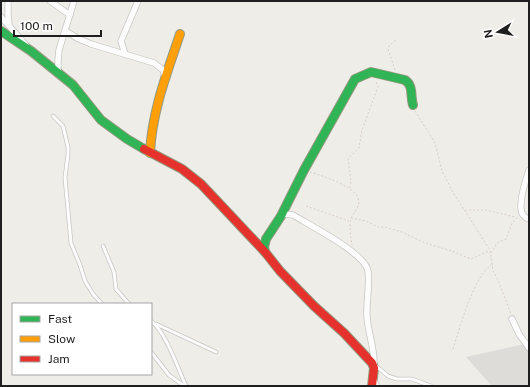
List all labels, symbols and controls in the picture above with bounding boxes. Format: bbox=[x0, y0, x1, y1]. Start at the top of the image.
scale bar bbox=[14, 12, 101, 38]
north arrow bbox=[478, 12, 518, 52]
text: 100 m bbox=[20, 19, 53, 33]
text: N bbox=[481, 29, 495, 39]
legend bbox=[12, 303, 152, 375]
text: Fast bbox=[48, 312, 73, 326]
text: Slow bbox=[48, 332, 76, 346]
text: Jam bbox=[48, 352, 70, 366]

